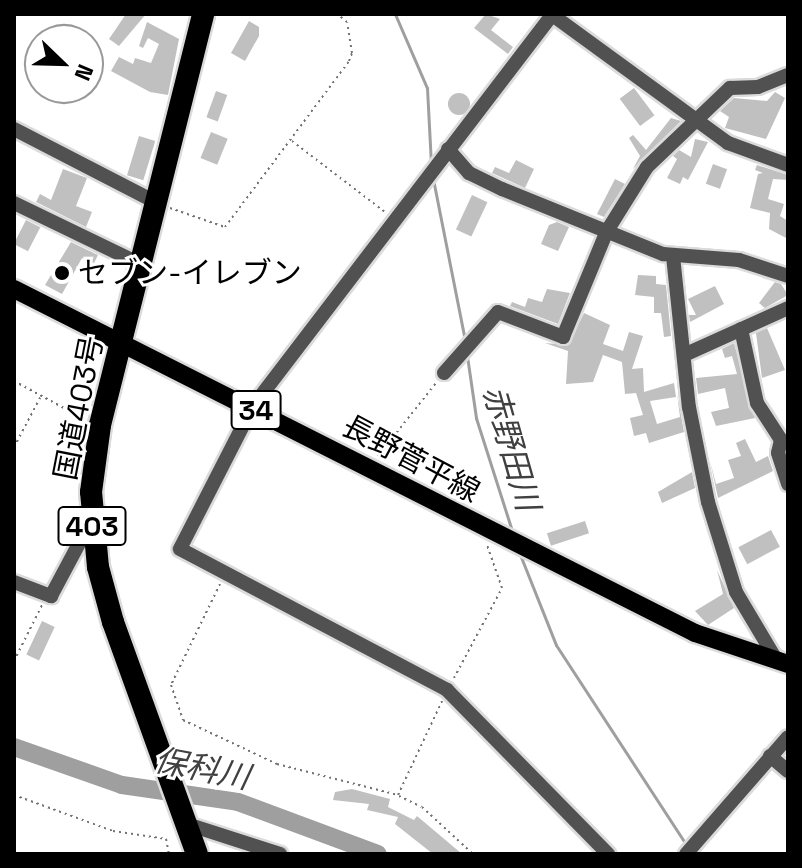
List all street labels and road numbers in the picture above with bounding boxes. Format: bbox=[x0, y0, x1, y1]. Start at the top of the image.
street label: 国道403号 bbox=[47, 333, 111, 483]
road number: 34 bbox=[230, 386, 282, 434]
street label: 長野菅平線 bbox=[336, 408, 486, 510]
road number: 403 bbox=[56, 502, 128, 550]

